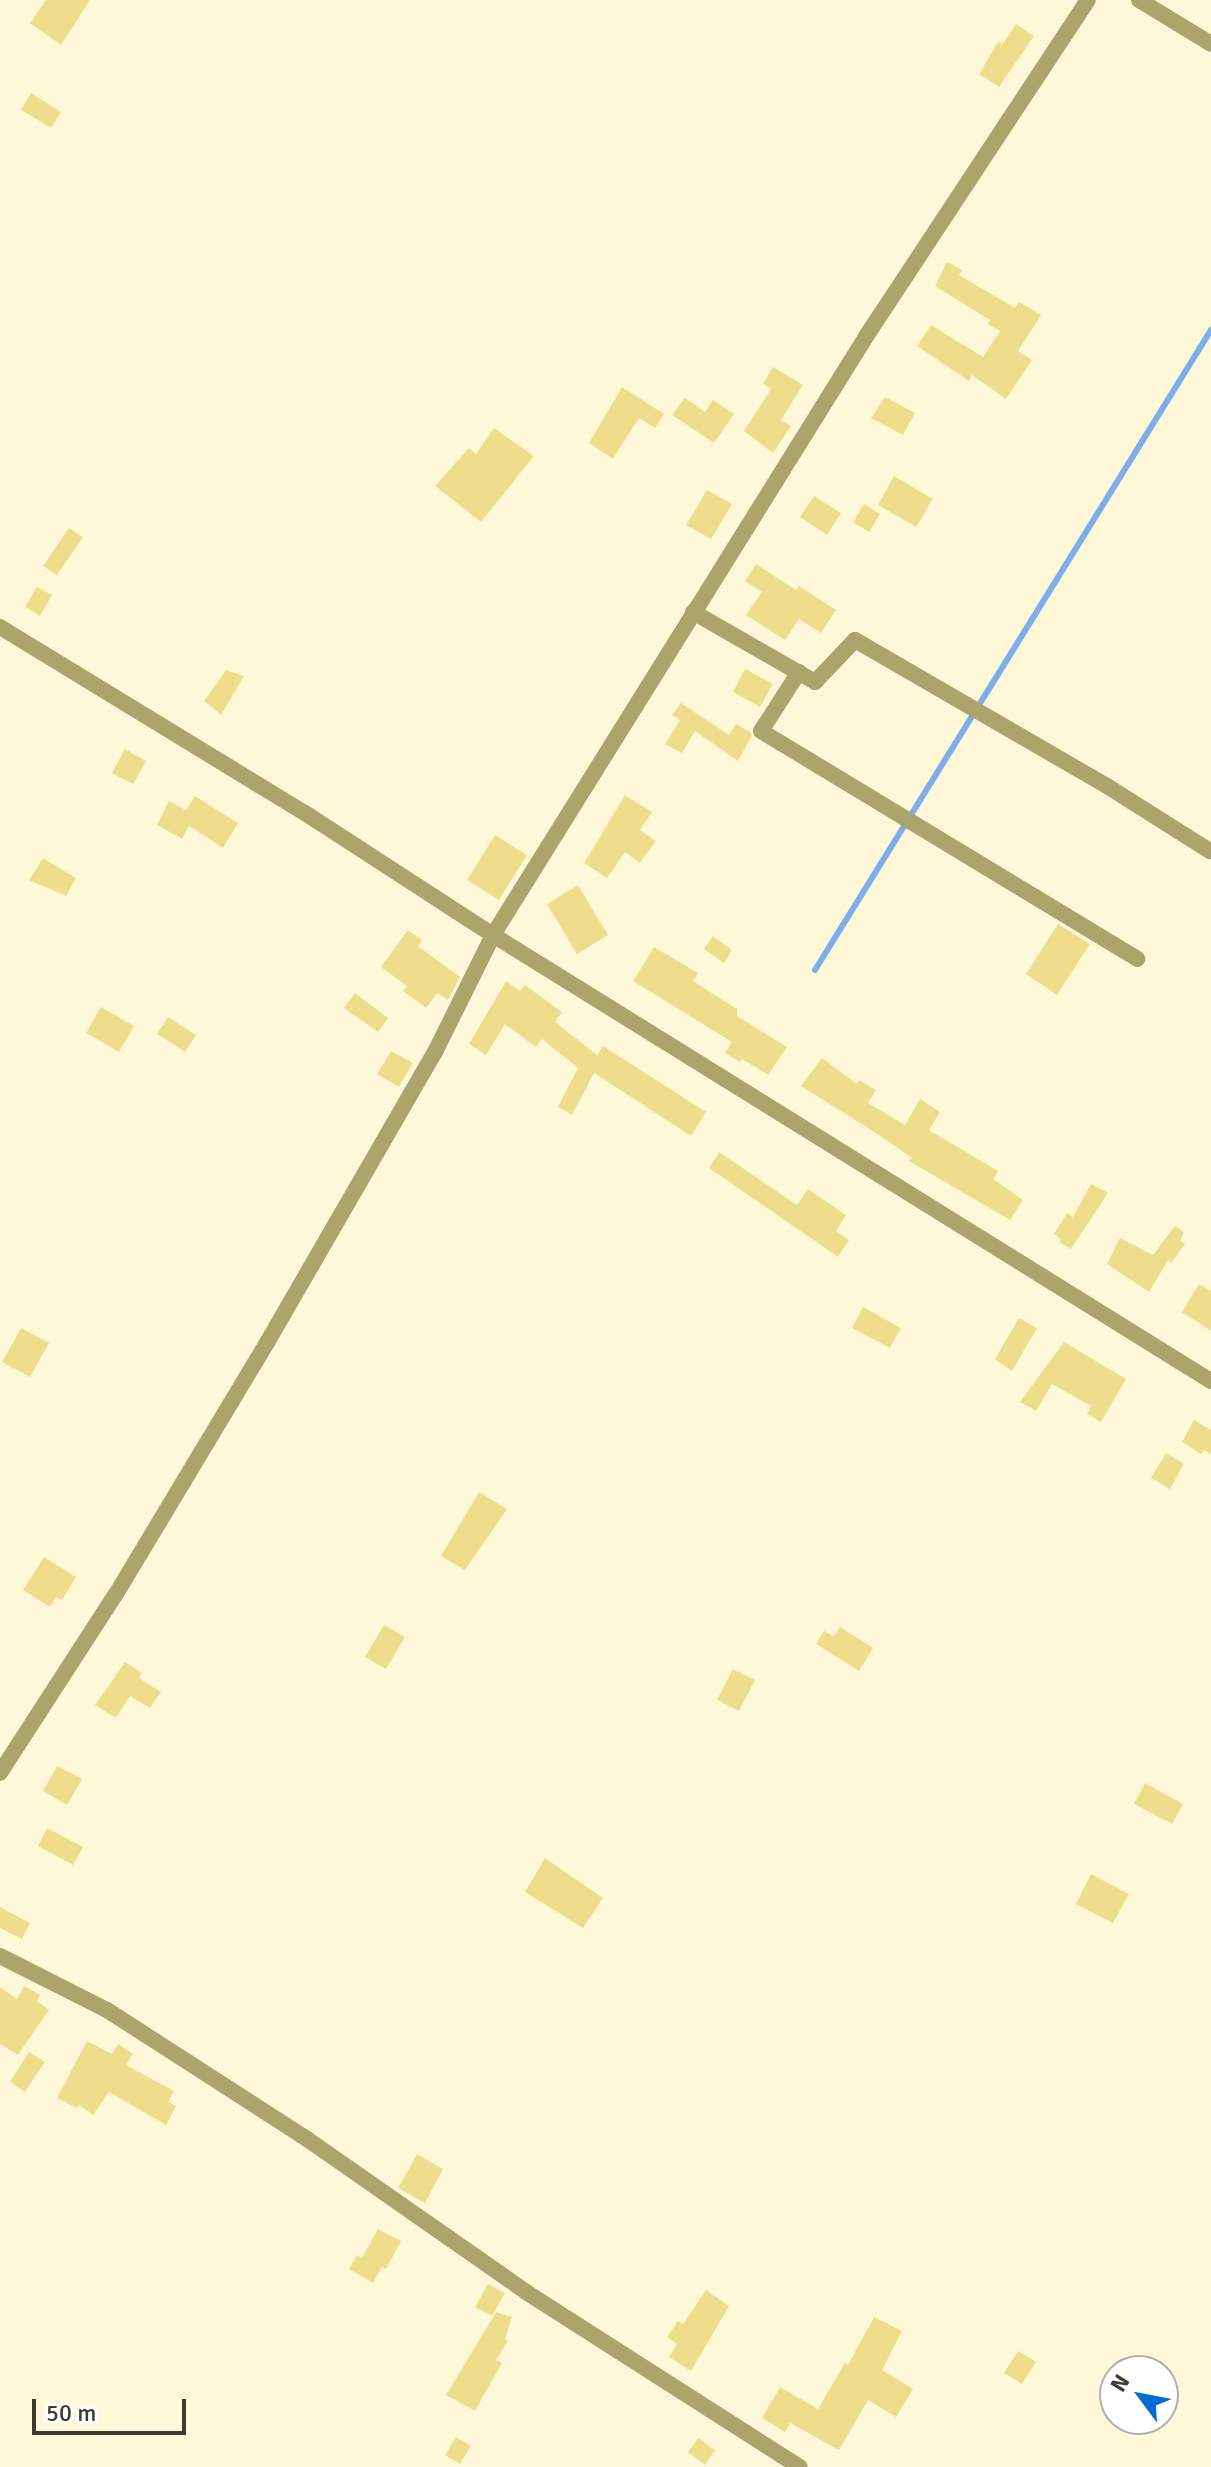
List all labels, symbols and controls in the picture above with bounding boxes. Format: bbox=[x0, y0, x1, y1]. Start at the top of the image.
north arrow bbox=[1099, 2355, 1179, 2435]
text: N bbox=[1104, 2369, 1135, 2397]
scale bar bbox=[36, 2383, 190, 2433]
text: 50 m bbox=[46, 2398, 96, 2428]

